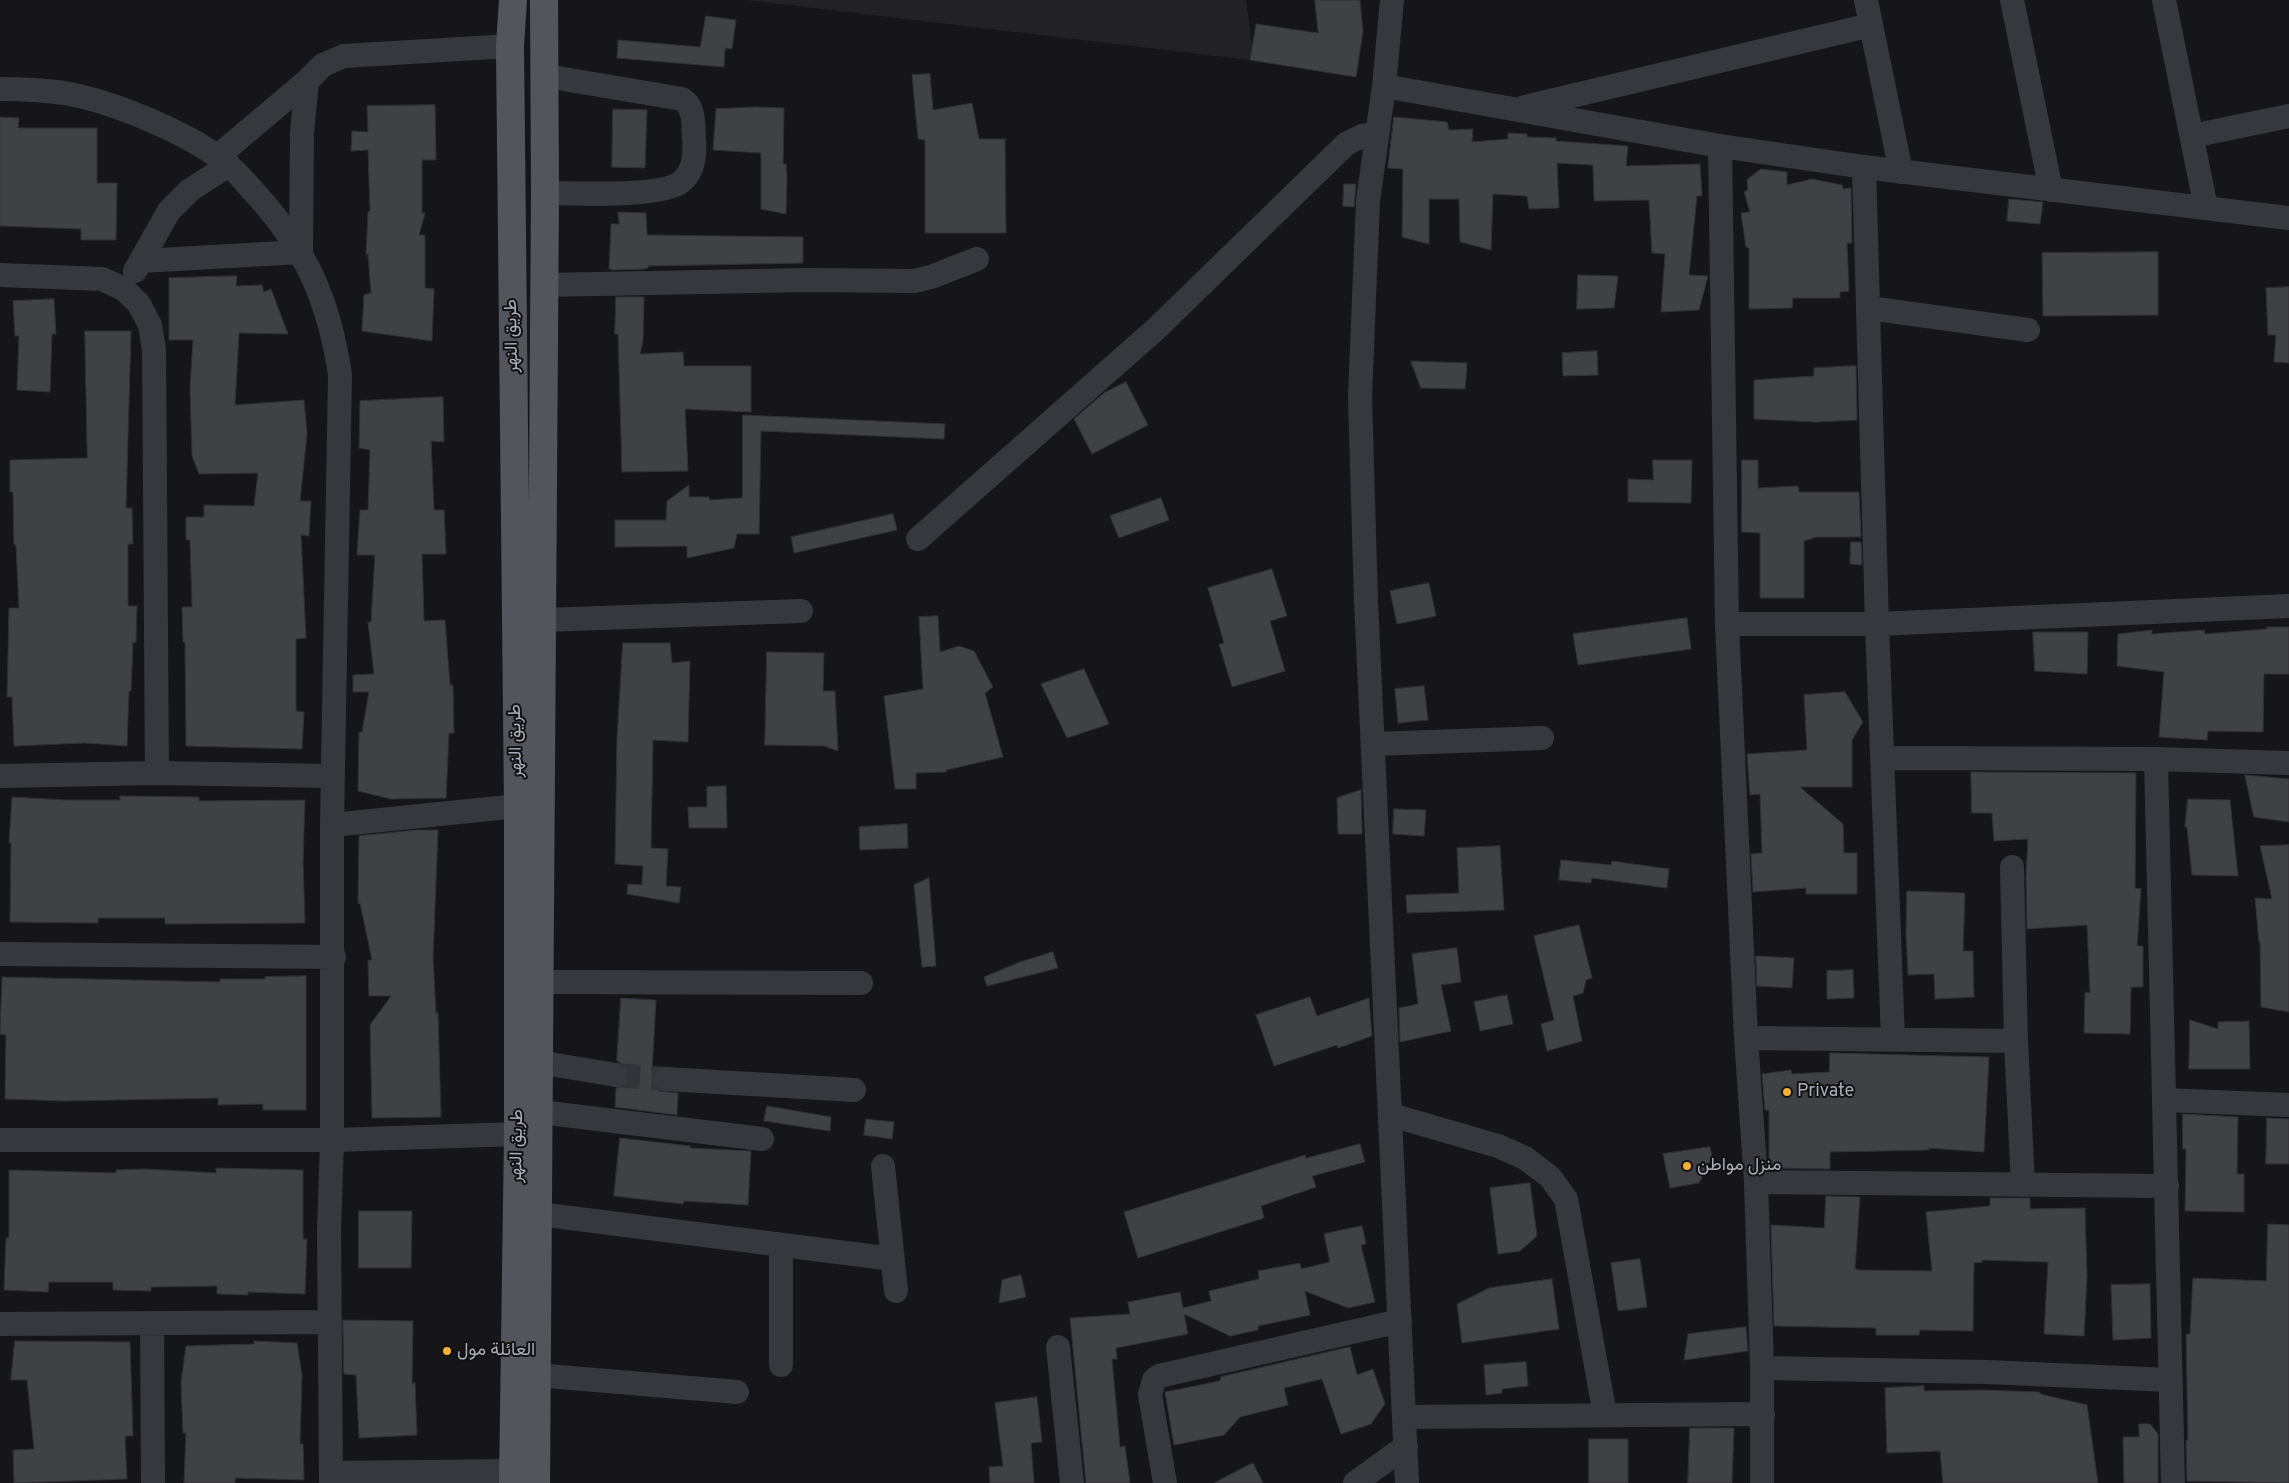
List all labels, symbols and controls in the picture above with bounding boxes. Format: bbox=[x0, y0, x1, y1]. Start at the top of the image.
street label: طريق النهر bbox=[502, 299, 524, 373]
street label: طريق النهر bbox=[506, 704, 528, 778]
place label: Private bbox=[1797, 1081, 1854, 1103]
marker: Private bbox=[1781, 1086, 1793, 1098]
street label: طريق النهر bbox=[507, 1109, 529, 1183]
place label: منزل مواطن bbox=[1697, 1155, 1781, 1177]
marker: منزل مواطن bbox=[1681, 1160, 1693, 1172]
place label: العائلة مول bbox=[457, 1340, 535, 1362]
marker: العائلة مول bbox=[441, 1345, 453, 1357]

